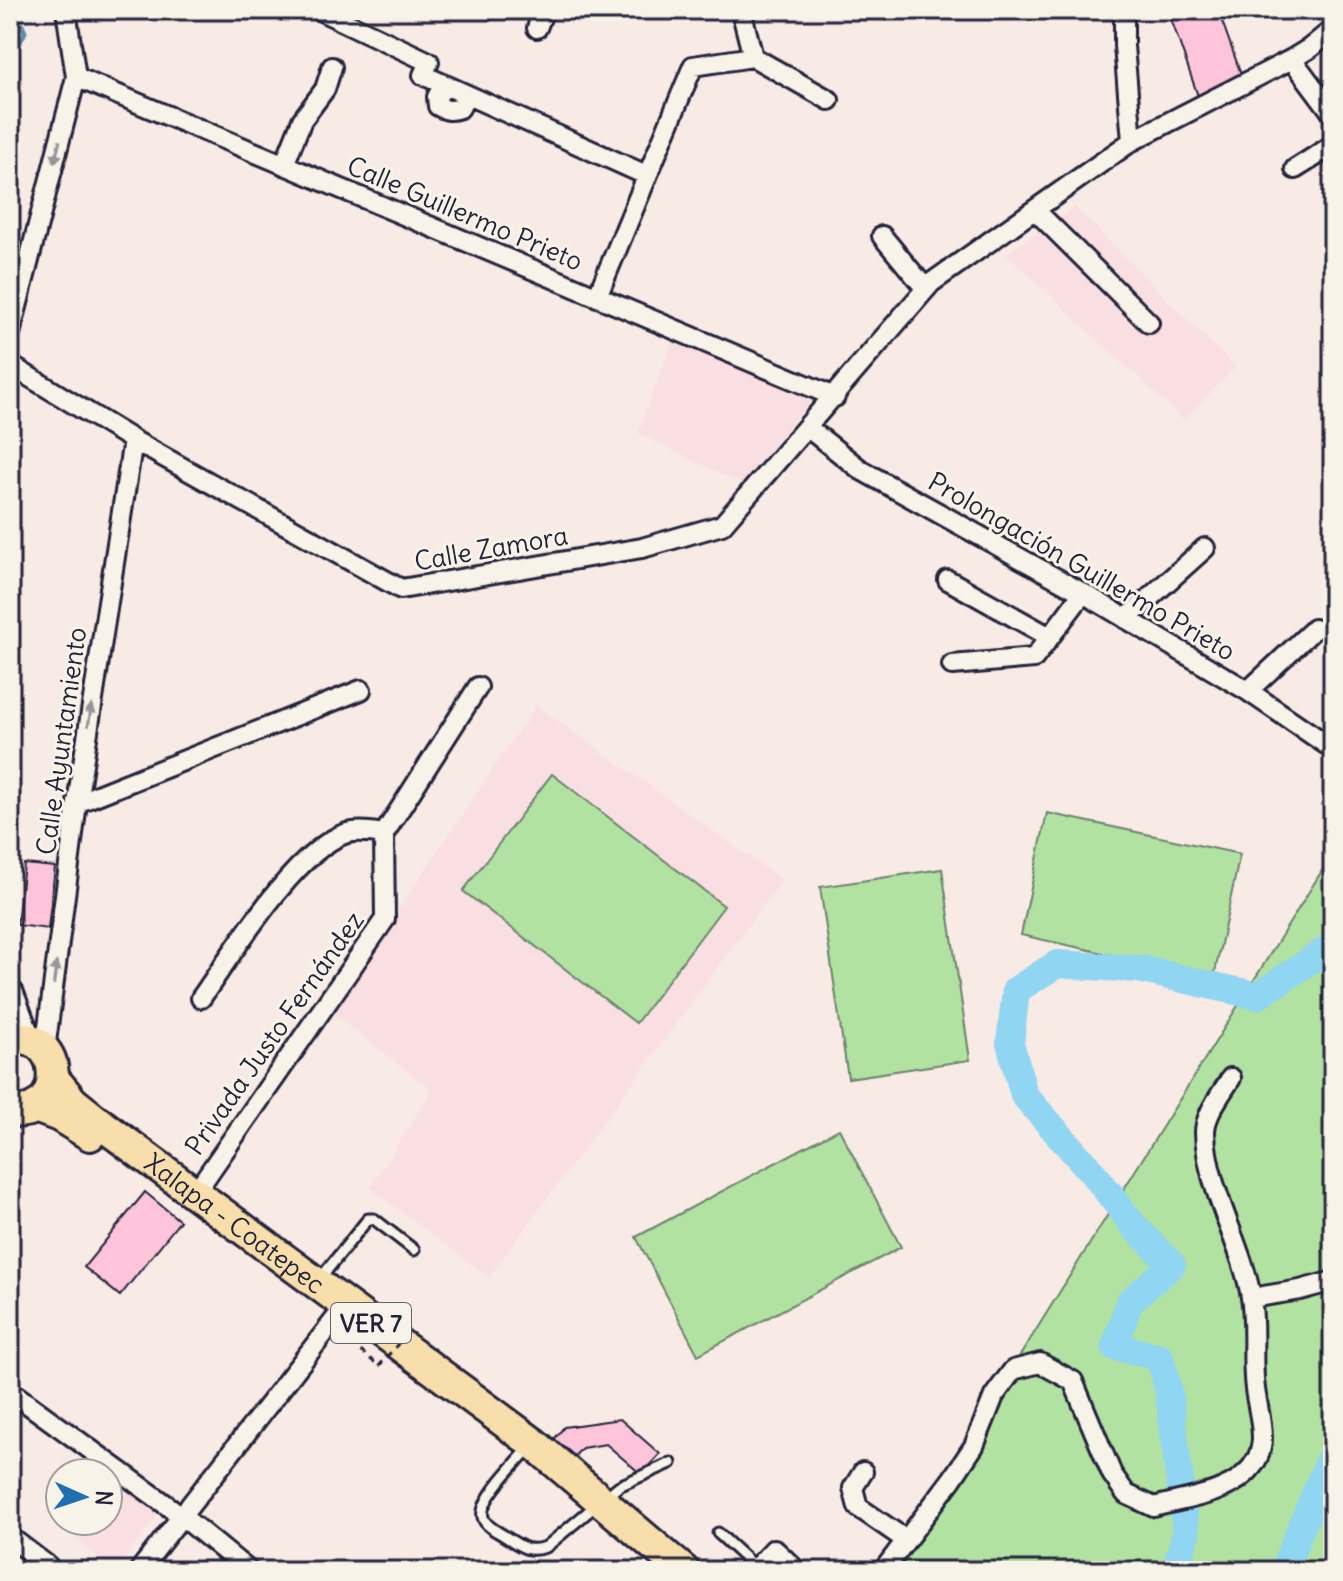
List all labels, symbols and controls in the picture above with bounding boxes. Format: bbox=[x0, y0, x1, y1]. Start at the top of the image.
one-way arrow bbox=[50, 140, 62, 165]
street label: Calle Guillermo Prieto bbox=[342, 148, 588, 278]
street label: Prolongación Guillermo Prieto bbox=[922, 464, 1242, 668]
street label: Calle Zamora bbox=[412, 518, 570, 578]
street label: Calle Ayuntamiento bbox=[29, 625, 93, 857]
one-way arrow bbox=[85, 702, 97, 727]
street label: Privada Justo Fernández bbox=[177, 905, 371, 1161]
one-way arrow bbox=[48, 960, 61, 985]
street label: Xalapa - Coatepec bbox=[138, 1146, 332, 1300]
road number: VER 7 bbox=[331, 1303, 411, 1343]
north arrow bbox=[44, 1457, 124, 1537]
text: N bbox=[90, 1490, 118, 1506]

